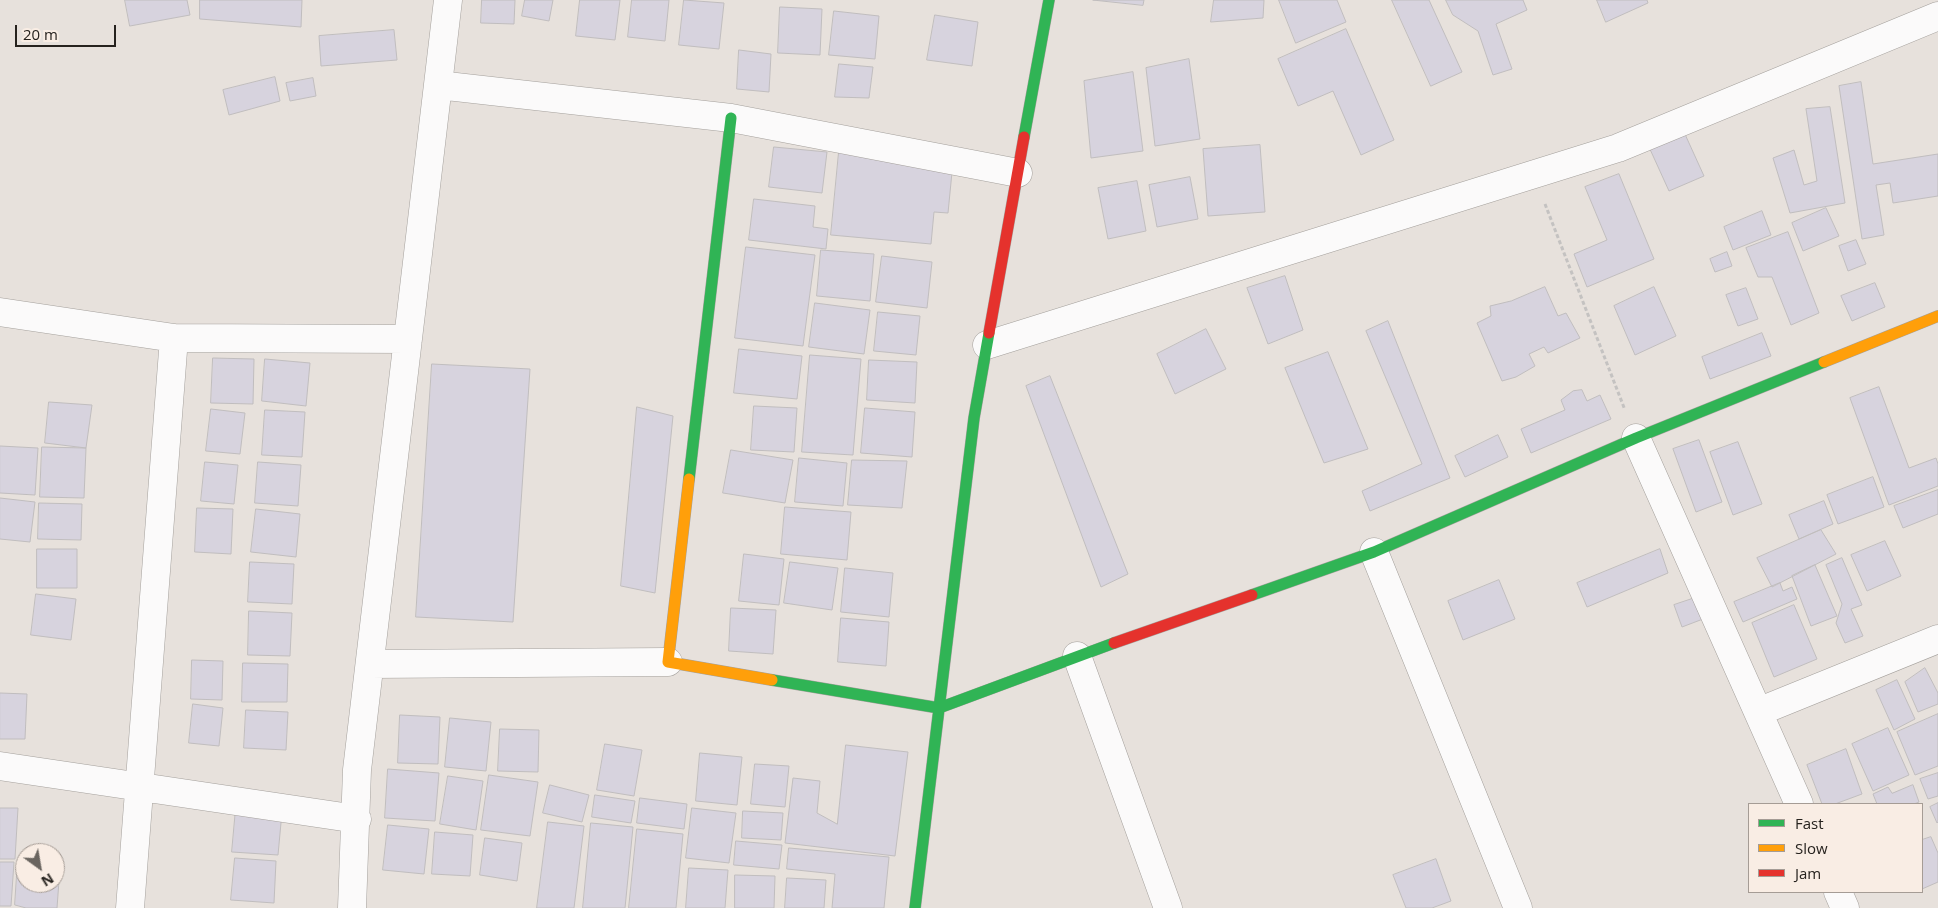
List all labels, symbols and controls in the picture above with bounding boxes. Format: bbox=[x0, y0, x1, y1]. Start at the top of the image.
scale bar bbox=[18, 15, 119, 47]
text: 20 m bbox=[23, 24, 58, 44]
legend bbox=[1748, 803, 1923, 893]
text: Fast bbox=[1795, 813, 1824, 833]
text: Slow bbox=[1795, 838, 1828, 858]
north arrow bbox=[15, 843, 65, 893]
text: Jam bbox=[1795, 863, 1821, 883]
text: N bbox=[38, 869, 58, 891]

